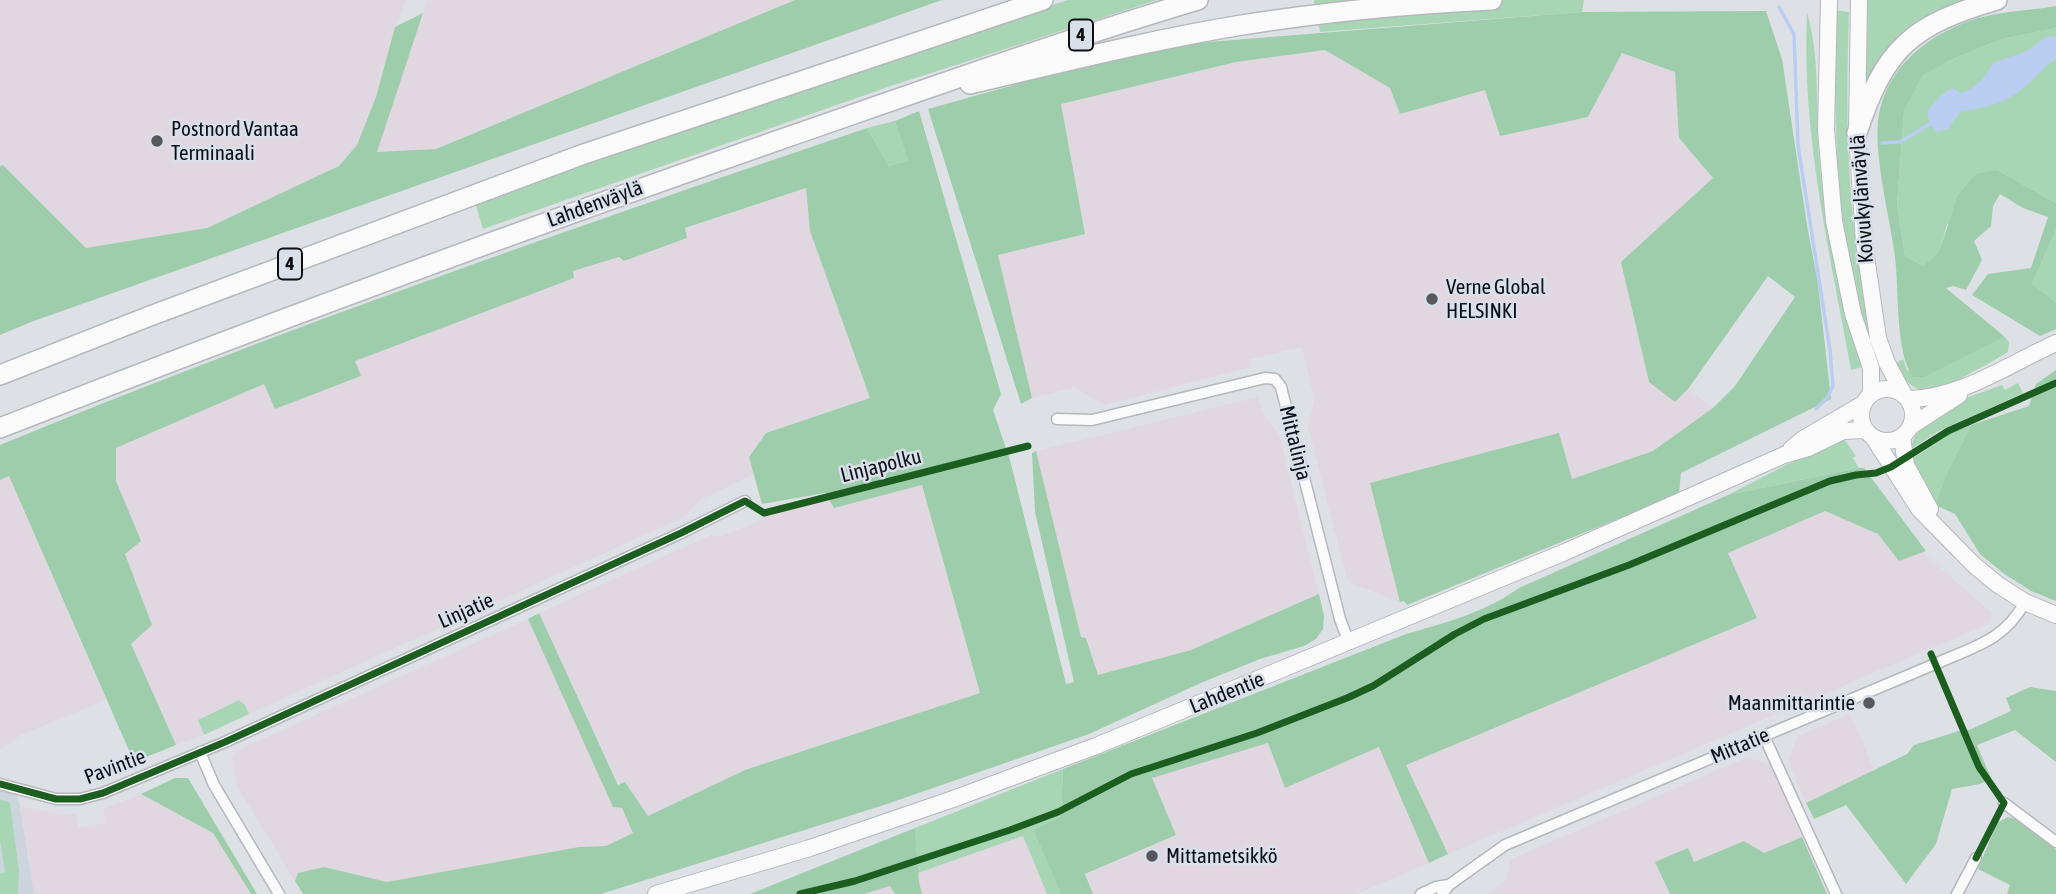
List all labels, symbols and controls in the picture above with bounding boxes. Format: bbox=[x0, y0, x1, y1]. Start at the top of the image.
road number: 4 bbox=[1069, 20, 1093, 50]
place label: Postnord Vantaa Terminaali bbox=[171, 116, 299, 166]
marker: Postnord Vantaa Terminaali bbox=[149, 133, 165, 149]
street label: Koivukylänväylä bbox=[1845, 134, 1879, 264]
street label: Lahdenväylä bbox=[544, 175, 646, 233]
road number: 4 bbox=[278, 248, 302, 280]
place label: Verne Global HELSINKI bbox=[1446, 274, 1546, 324]
marker: Verne Global HELSINKI bbox=[1424, 291, 1440, 307]
street label: Mittalinja bbox=[1274, 403, 1316, 483]
street label: Linjapolku bbox=[838, 444, 924, 488]
street label: Linjatie bbox=[434, 588, 498, 634]
street label: Lahdentie bbox=[1186, 667, 1268, 719]
place label: Maanmittarintie bbox=[1728, 690, 1855, 716]
marker: Maanmittarintie bbox=[1861, 695, 1877, 711]
street label: Mittatie bbox=[1707, 722, 1773, 770]
street label: Pavintie bbox=[81, 744, 149, 790]
place label: Mittametsikkö bbox=[1166, 843, 1278, 869]
marker: Mittametsikkö bbox=[1144, 848, 1160, 864]

